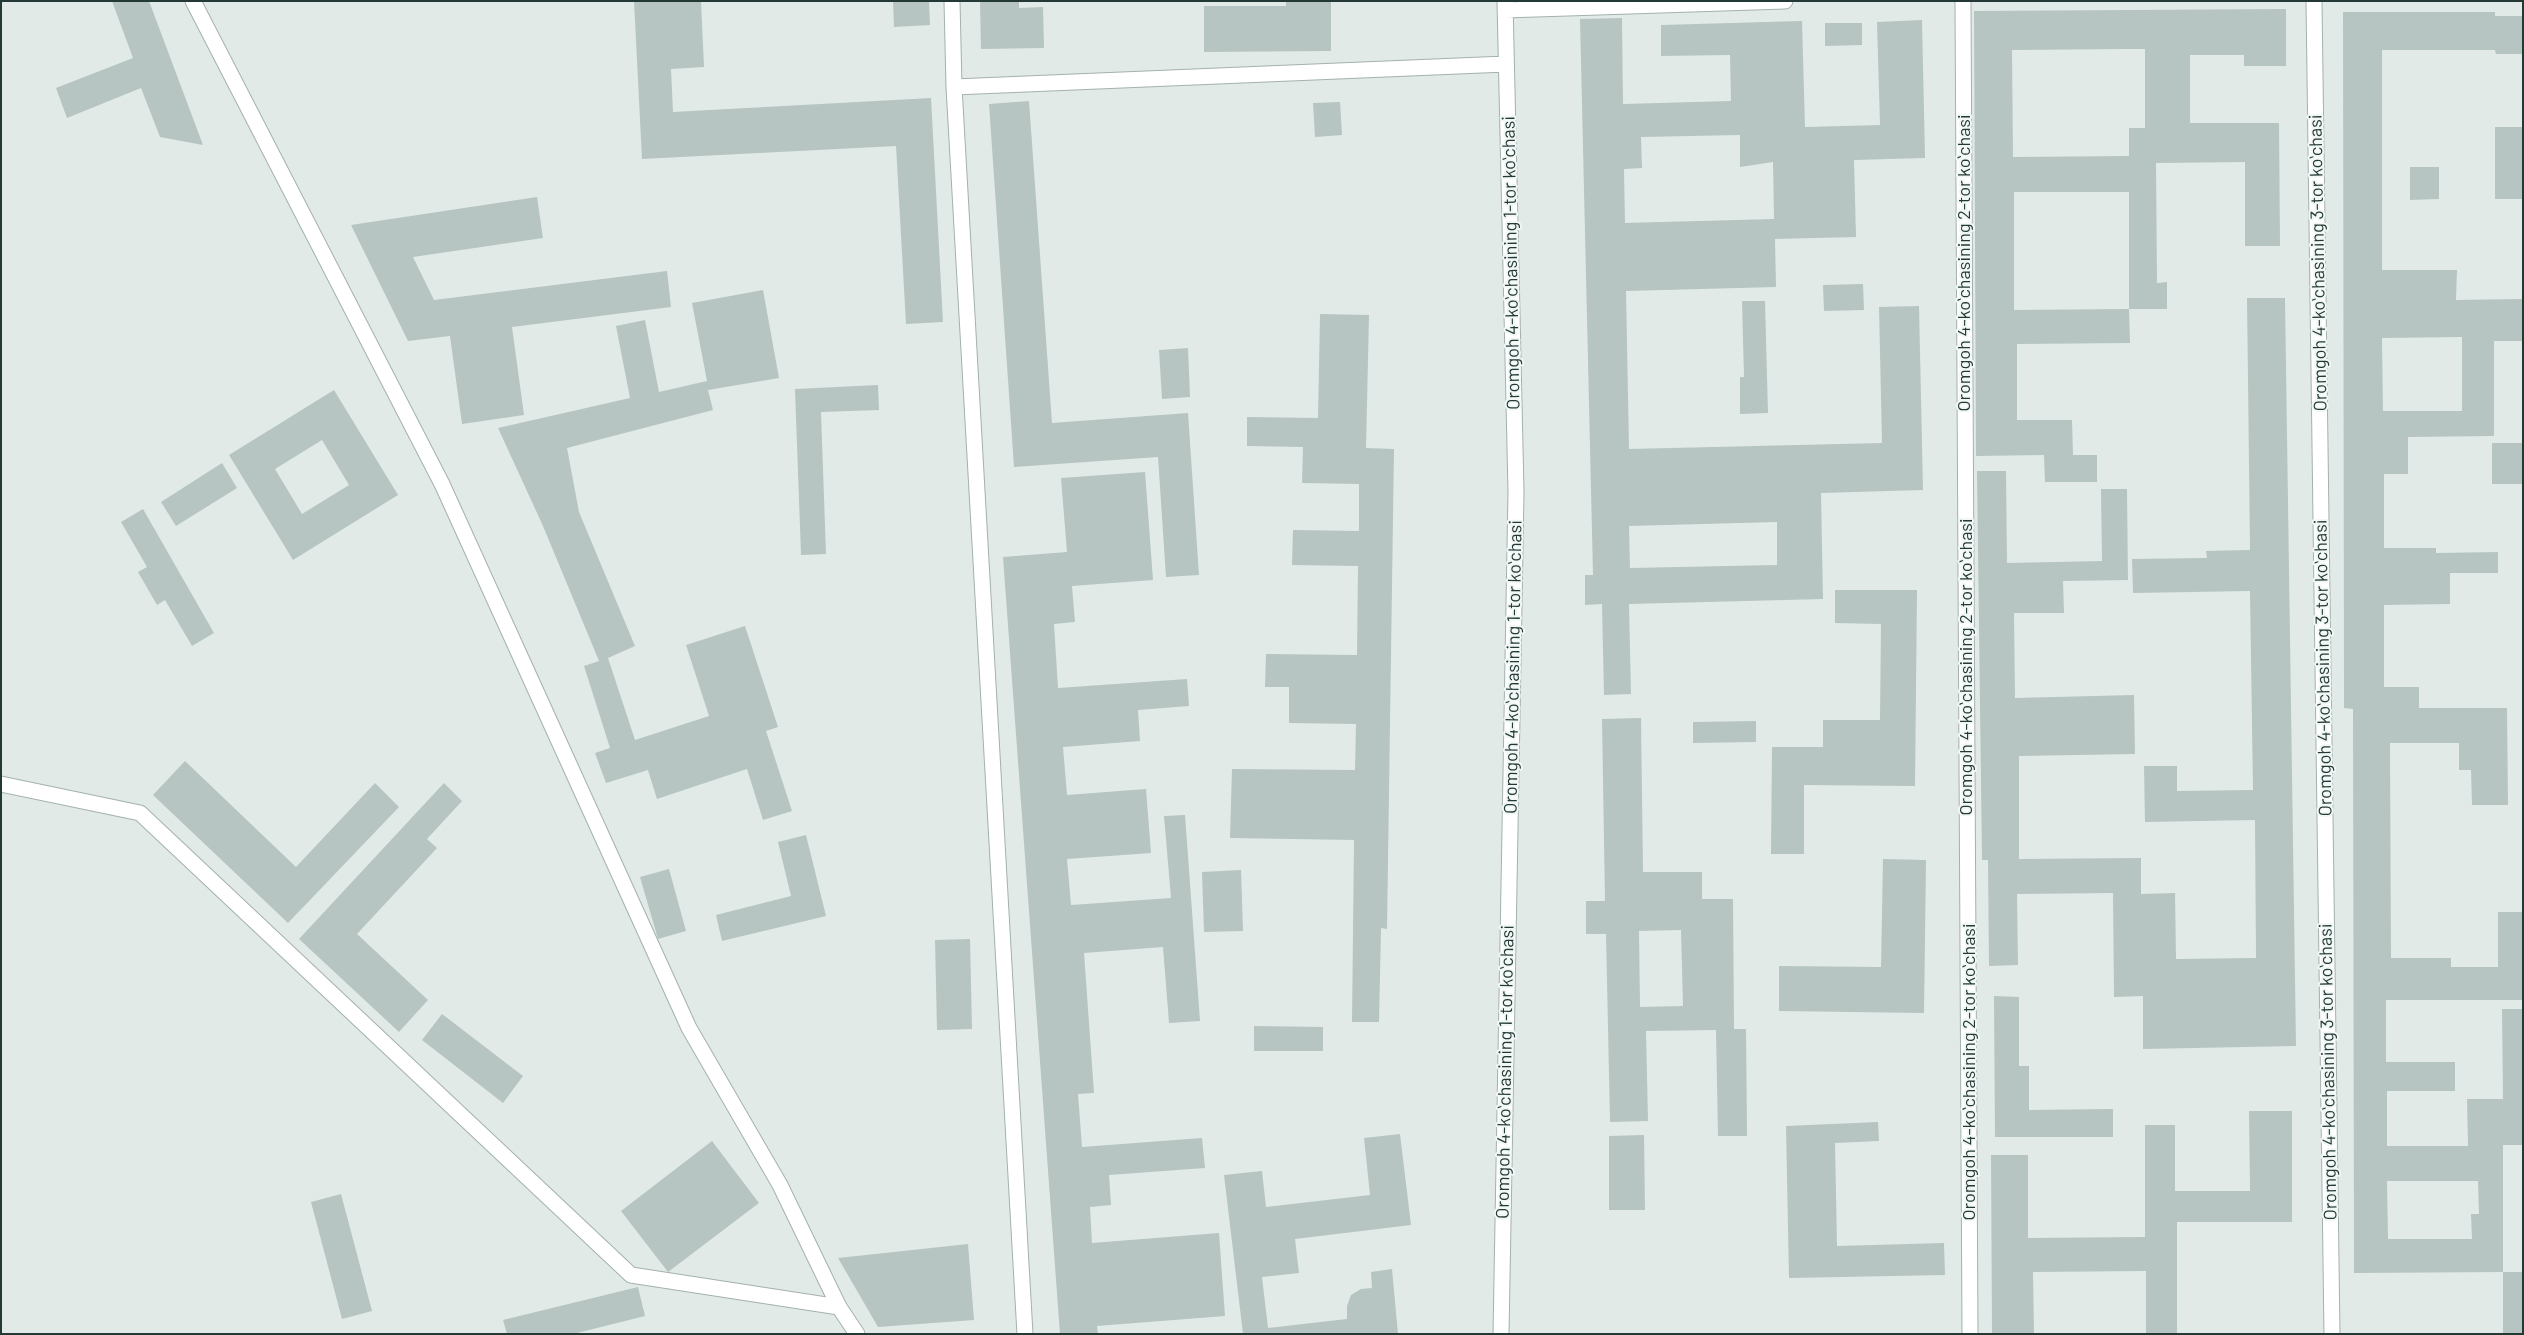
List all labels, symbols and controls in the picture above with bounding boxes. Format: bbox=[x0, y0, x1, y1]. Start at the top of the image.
street label: Oromgoh 4-koʻchasining 2-tor koʻchasi bbox=[1953, 114, 1975, 412]
street label: Oromgoh 4-koʻchasining 3-tor koʻchasi bbox=[2305, 114, 2331, 412]
street label: Oromgoh 4-koʻchasining 1-tor koʻchasi bbox=[1498, 116, 1524, 410]
street label: Oromgoh 4-koʻchasining 2-tor koʻchasi bbox=[1955, 518, 1977, 816]
street label: Oromgoh 4-koʻchasining 3-tor koʻchasi bbox=[2310, 519, 2336, 817]
street label: Oromgoh 4-koʻchasining 1-tor koʻchasi bbox=[1500, 520, 1526, 814]
street label: Oromgoh 4-koʻchasining 2-tor koʻchasi bbox=[1958, 923, 1980, 1221]
street label: Oromgoh 4-koʻchasining 3-tor koʻchasi bbox=[2315, 923, 2341, 1221]
street label: Oromgoh 4-koʻchasining 1-tor koʻchasi bbox=[1492, 925, 1518, 1219]

